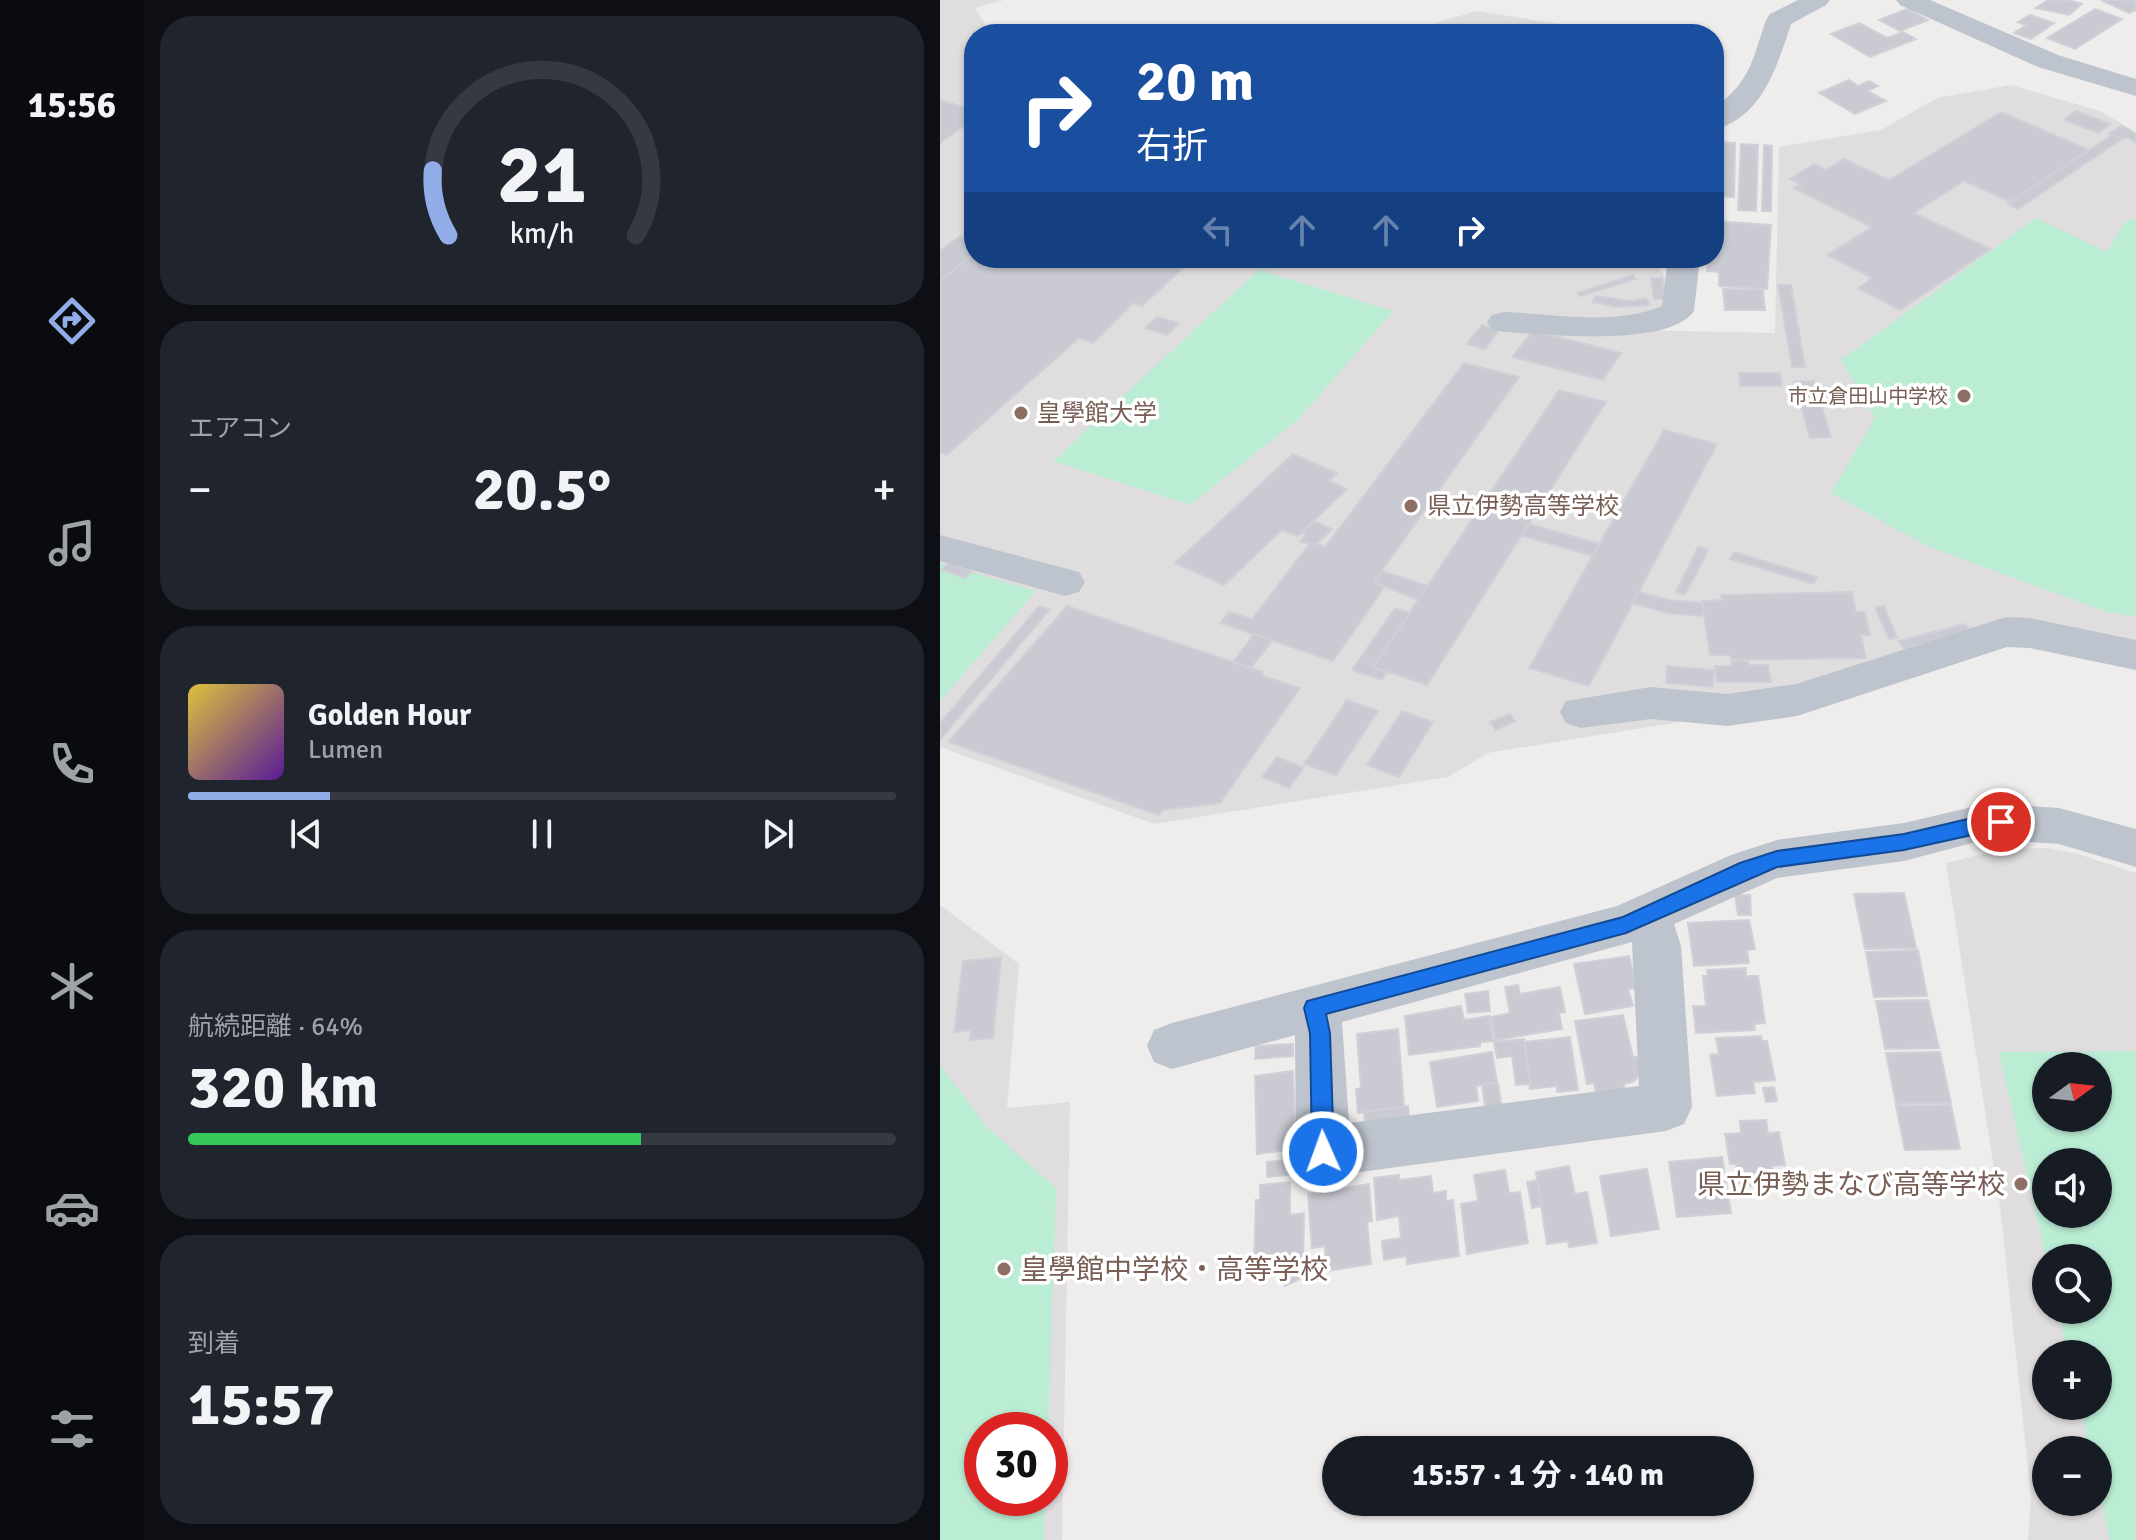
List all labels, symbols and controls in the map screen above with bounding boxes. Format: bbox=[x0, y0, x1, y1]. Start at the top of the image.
text: 20 m bbox=[1136, 47, 1254, 116]
icon: right bbox=[1004, 56, 1108, 160]
text: 15:56 bbox=[28, 83, 116, 128]
text: 21 bbox=[497, 124, 587, 226]
text: 右折 bbox=[1136, 124, 1208, 169]
icon: left bbox=[1196, 208, 1240, 252]
icon: ahead bbox=[1280, 208, 1324, 252]
icon: ahead bbox=[1364, 208, 1408, 252]
icon: right bbox=[1448, 208, 1492, 252]
text: km/h bbox=[510, 217, 574, 252]
icon: directions bbox=[44, 293, 100, 349]
place label: 市立倉田山中学校 bbox=[1788, 384, 1948, 409]
marker: 市立倉田山中学校 bbox=[1955, 387, 1973, 405]
place label: 皇學館大学 bbox=[1037, 398, 1157, 428]
marker: 皇學館大学 bbox=[1012, 404, 1030, 422]
text: エアコン bbox=[188, 413, 292, 445]
text: 20.5° bbox=[473, 453, 611, 527]
text: − bbox=[188, 463, 212, 517]
text: + bbox=[872, 463, 896, 517]
place label: 県立伊勢高等学校 bbox=[1427, 491, 1619, 521]
marker: 県立伊勢高等学校 bbox=[1402, 497, 1420, 515]
icon: music bbox=[44, 515, 100, 571]
text: Golden Hour bbox=[308, 697, 471, 734]
text: Lumen bbox=[308, 734, 383, 766]
icon: phone bbox=[44, 736, 100, 792]
pin bbox=[1967, 788, 2035, 856]
icon: arrive bbox=[1979, 800, 2023, 844]
icon: previous bbox=[284, 812, 328, 856]
icon: pause bbox=[520, 812, 564, 856]
icon: next bbox=[756, 812, 800, 856]
icon: climate bbox=[44, 958, 100, 1014]
text: 航続距離 · 64% bbox=[188, 1011, 363, 1043]
text: 320 km bbox=[188, 1051, 378, 1125]
north arrow bbox=[2032, 1052, 2112, 1132]
map controls bbox=[2032, 1052, 2112, 1516]
position arrow bbox=[1281, 1110, 1365, 1194]
button: sound bbox=[2032, 1148, 2112, 1228]
place label: 県立伊勢まなび高等学校 bbox=[1697, 1168, 2005, 1202]
marker: 県立伊勢まなび高等学校 bbox=[2012, 1175, 2030, 1193]
icon: car bbox=[44, 1180, 100, 1236]
button: search bbox=[2032, 1244, 2112, 1324]
place label: 皇學館中学校・高等学校 bbox=[1020, 1253, 1328, 1287]
marker: 皇學館中学校・高等学校 bbox=[995, 1260, 1013, 1278]
text: 到着 bbox=[188, 1328, 240, 1360]
button: + bbox=[2032, 1340, 2112, 1420]
text: 15:57 bbox=[188, 1368, 335, 1442]
icon: filters bbox=[44, 1401, 100, 1457]
speed limit sign: 30 bbox=[964, 1412, 1068, 1516]
button: − bbox=[2032, 1436, 2112, 1516]
text: 15:57 · 1 分 · 140 m bbox=[1412, 1457, 1664, 1494]

